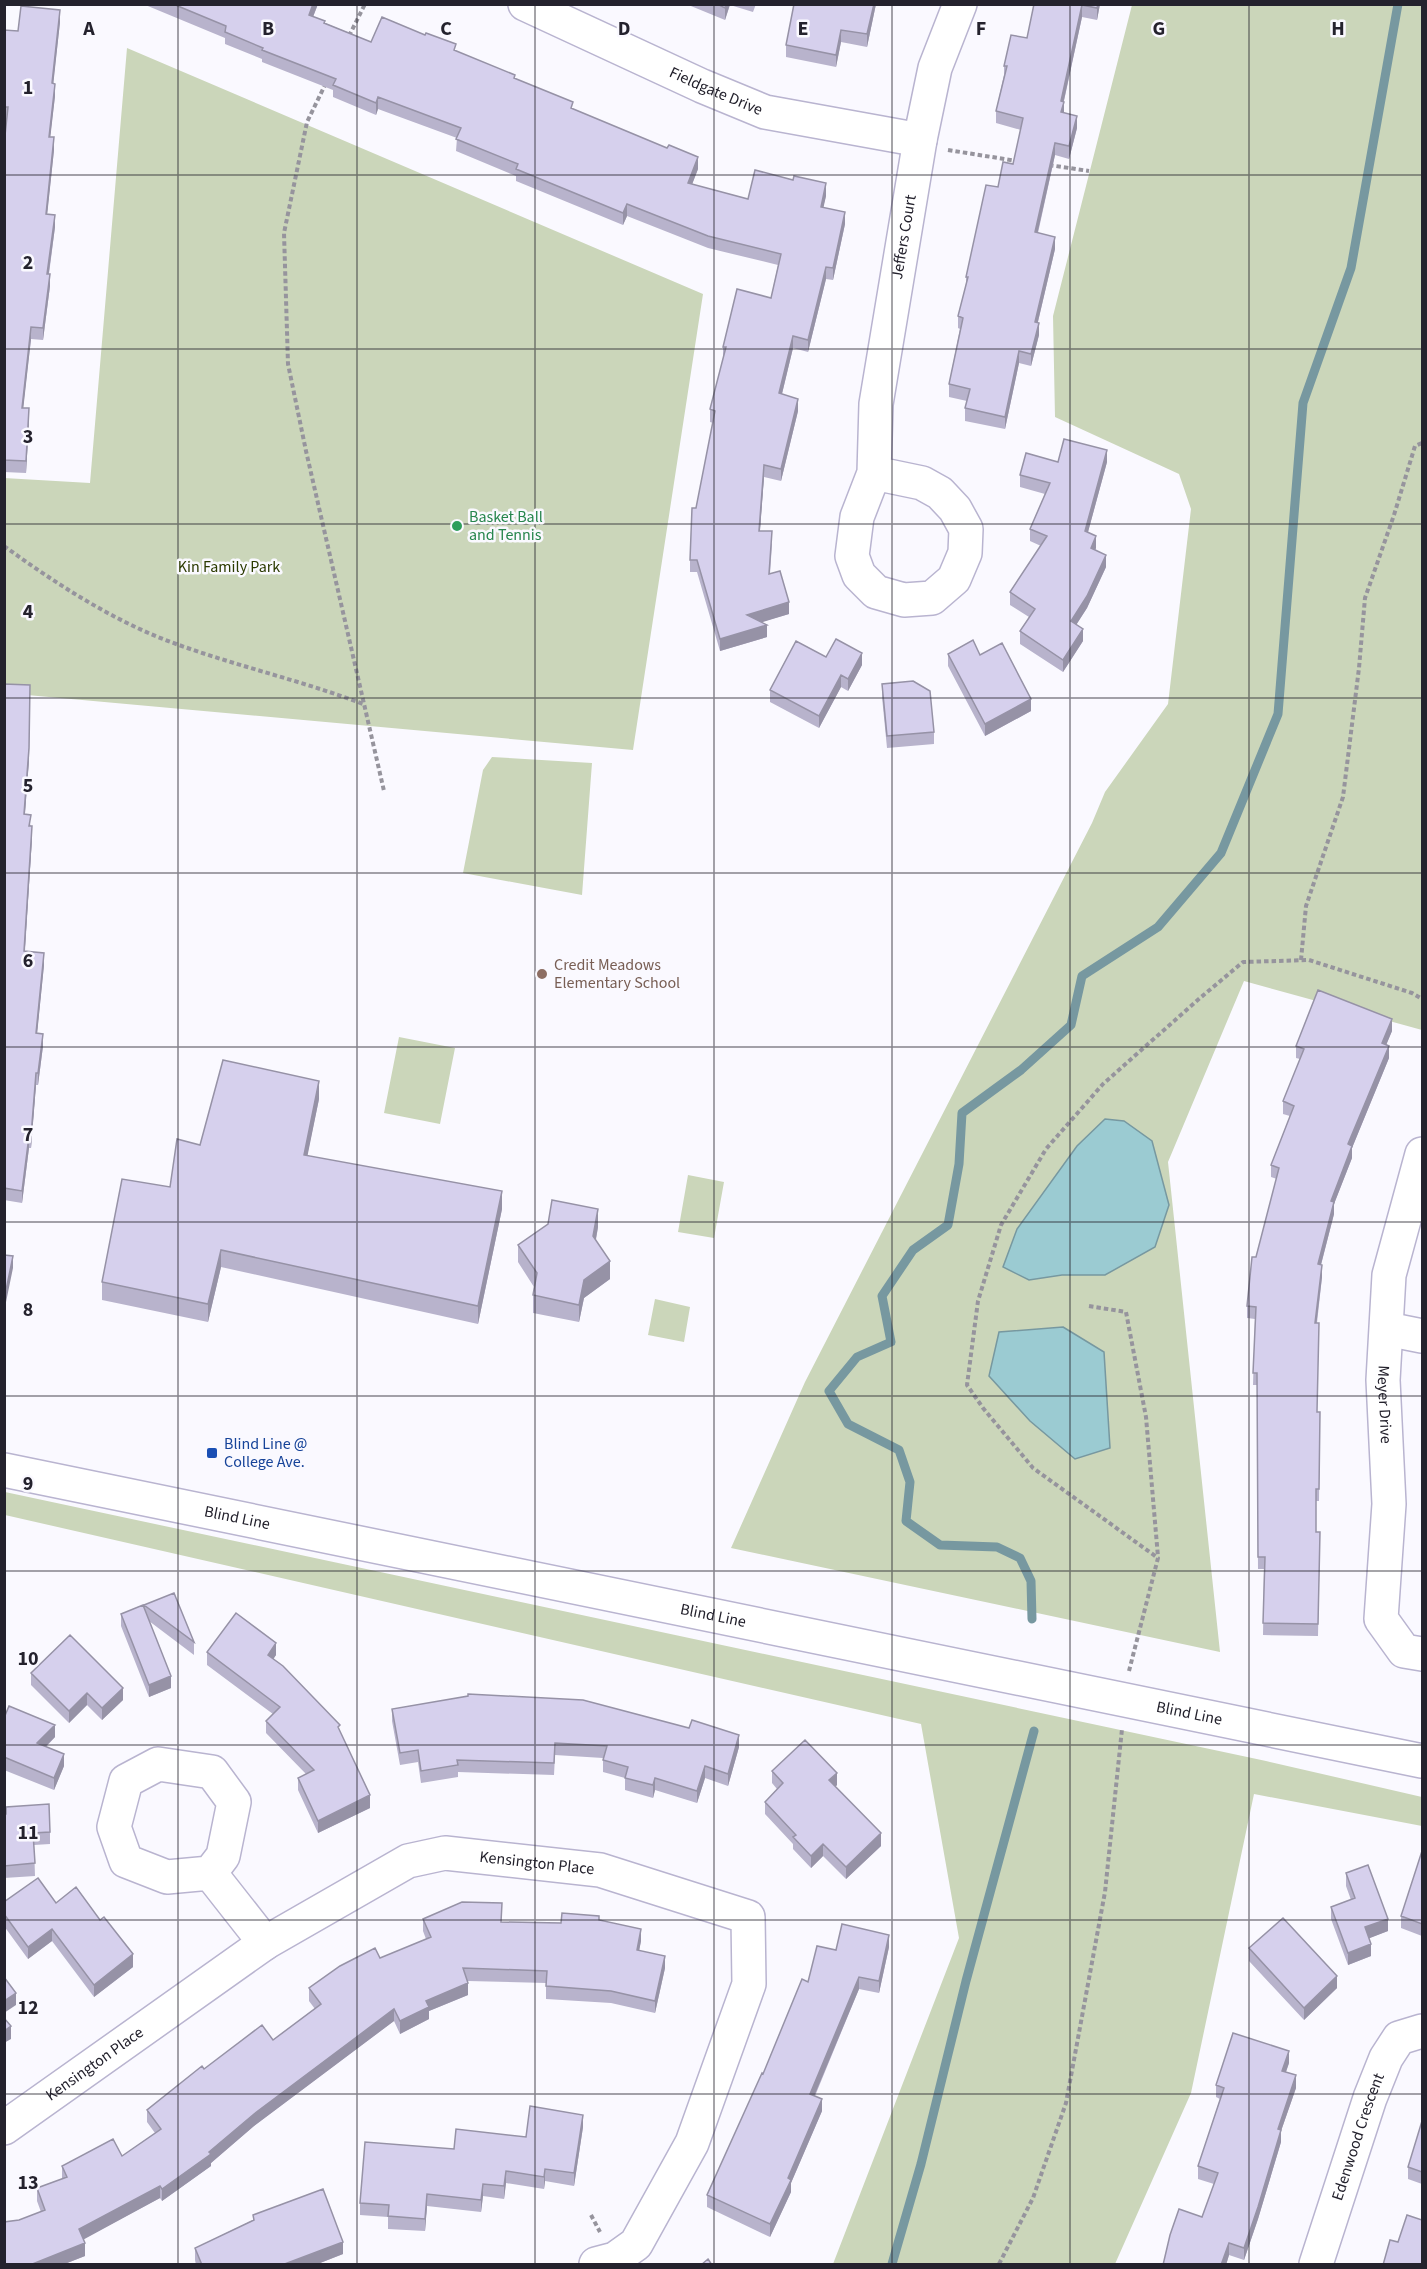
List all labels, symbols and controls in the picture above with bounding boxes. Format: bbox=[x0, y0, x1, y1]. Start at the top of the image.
text: A bbox=[82, 15, 95, 43]
text: B bbox=[262, 15, 274, 43]
text: C bbox=[440, 15, 452, 43]
text: D bbox=[618, 15, 630, 43]
text: E bbox=[798, 15, 808, 43]
text: F bbox=[976, 15, 986, 43]
text: G bbox=[1153, 15, 1165, 43]
text: H bbox=[1331, 15, 1345, 43]
street label: Fieldgate Drive bbox=[666, 61, 766, 121]
text: 1 bbox=[23, 74, 33, 102]
street label: Jeffers Court bbox=[886, 192, 922, 281]
text: 2 bbox=[23, 249, 33, 277]
text: 3 bbox=[23, 423, 33, 451]
place label: Basket Ball and Tennis bbox=[469, 506, 543, 546]
marker: Basket Ball and Tennis bbox=[450, 519, 464, 533]
park label: Kin Family Park bbox=[178, 556, 280, 578]
text: 4 bbox=[23, 598, 34, 626]
text: 5 bbox=[23, 772, 33, 800]
text: 6 bbox=[23, 947, 33, 975]
place label: Credit Meadows Elementary School bbox=[554, 954, 680, 994]
marker: Credit Meadows Elementary School bbox=[535, 967, 549, 981]
text: 7 bbox=[23, 1121, 33, 1149]
text: 8 bbox=[23, 1296, 33, 1324]
street label: Meyer Drive bbox=[1372, 1365, 1397, 1444]
place label: Blind Line @ College Ave. bbox=[224, 1433, 307, 1473]
marker: Blind Line @ College Ave. bbox=[205, 1446, 219, 1460]
text: 9 bbox=[23, 1470, 33, 1498]
street label: Blind Line bbox=[202, 1500, 272, 1535]
street label: Blind Line bbox=[678, 1598, 748, 1633]
text: 10 bbox=[17, 1645, 39, 1673]
street label: Blind Line bbox=[1154, 1696, 1224, 1731]
text: 11 bbox=[17, 1819, 39, 1847]
street label: Kensington Place bbox=[478, 1846, 595, 1880]
text: 12 bbox=[17, 1994, 39, 2022]
street label: Kensington Place bbox=[41, 2021, 148, 2106]
street label: Edenwood Crescent bbox=[1326, 2069, 1390, 2203]
text: 13 bbox=[17, 2169, 39, 2197]

